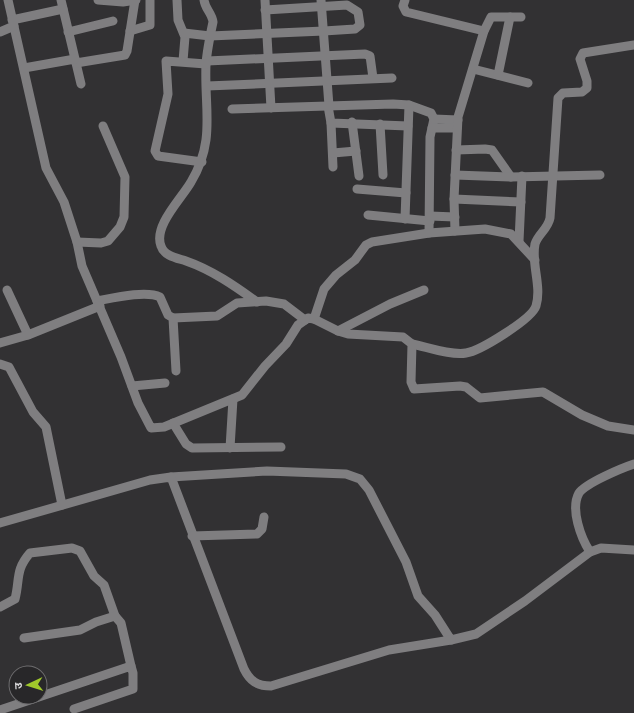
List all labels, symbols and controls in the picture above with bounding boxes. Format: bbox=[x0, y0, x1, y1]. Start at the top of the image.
north arrow bbox=[8, 665, 48, 705]
text: उ bbox=[12, 681, 25, 689]

